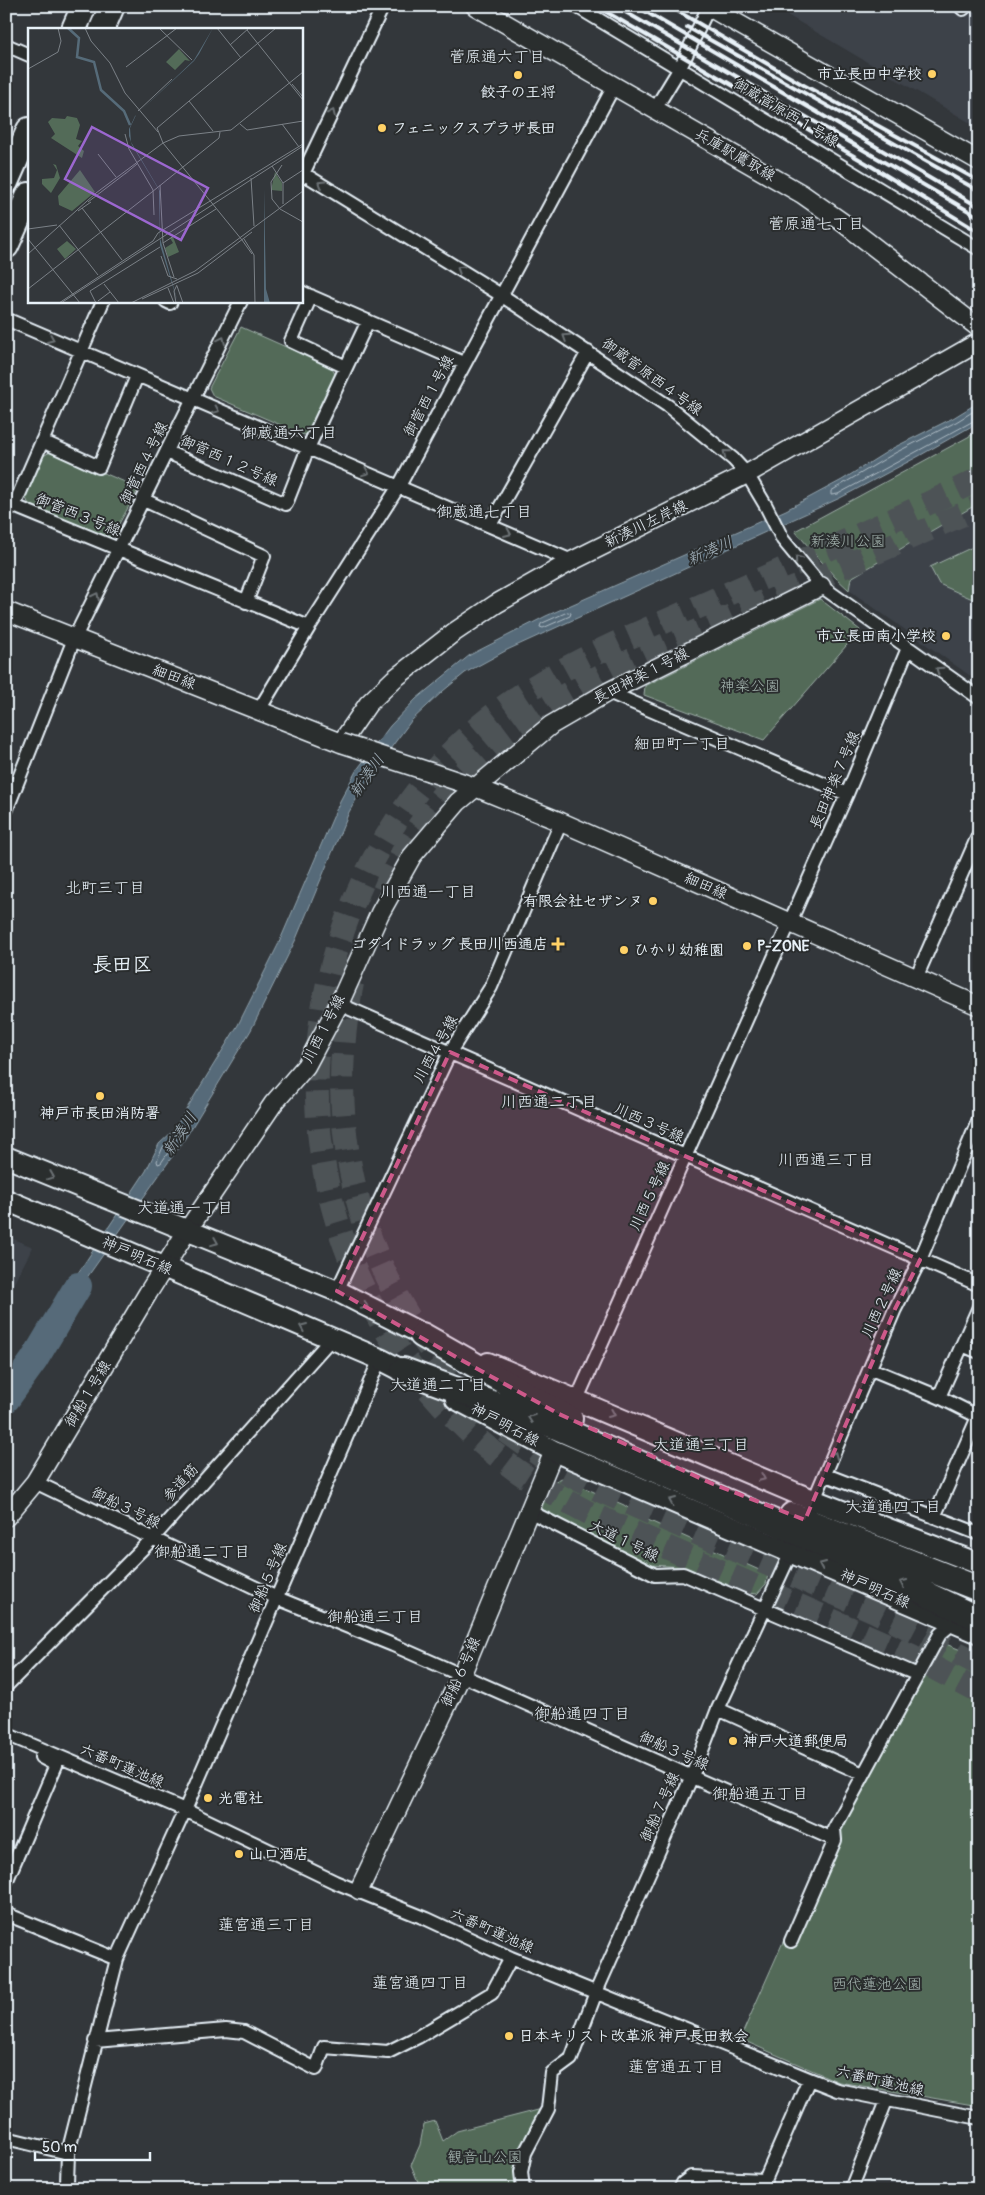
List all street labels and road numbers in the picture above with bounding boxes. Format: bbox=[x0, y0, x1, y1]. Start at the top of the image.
street label: 御蔵菅原西１号線 bbox=[730, 74, 842, 152]
street label: 兵庫駅鷹取線 bbox=[691, 124, 779, 186]
street label: 御蔵菅原西４号線 bbox=[598, 334, 706, 420]
street label: 御菅西１号線 bbox=[399, 352, 459, 440]
street label: 御菅西４号線 bbox=[116, 418, 172, 508]
street label: 御菅西１２号線 bbox=[177, 431, 281, 491]
street label: 御菅西３号線 bbox=[33, 489, 123, 541]
street label: 新湊川左岸線 bbox=[601, 496, 691, 552]
street label: 長田神楽１号線 bbox=[590, 644, 692, 708]
street label: 細田線 bbox=[150, 660, 198, 694]
street label: 長田神楽７号線 bbox=[806, 728, 864, 832]
street label: 細田線 bbox=[682, 868, 730, 904]
street label: 川西１号線 bbox=[299, 991, 349, 1067]
street label: 川西４号線 bbox=[410, 1012, 462, 1086]
street label: 川西３号線 bbox=[611, 1099, 687, 1147]
street label: 川西５号線 bbox=[626, 1158, 674, 1234]
street label: 神戸明石線 bbox=[99, 1233, 175, 1279]
street label: 川西２号線 bbox=[858, 1265, 906, 1341]
street label: 御船１号線 bbox=[61, 1357, 115, 1431]
street label: 神戸明石線 bbox=[467, 1399, 543, 1451]
street label: 参道筋 bbox=[159, 1460, 203, 1506]
street label: 御船３号線 bbox=[88, 1483, 164, 1533]
street label: 大道１号線 bbox=[586, 1516, 662, 1566]
street label: 御船５号線 bbox=[245, 1540, 291, 1616]
street label: 神戸明石線 bbox=[837, 1565, 913, 1613]
street label: 御船６号線 bbox=[437, 1634, 485, 1710]
street label: 御船３号線 bbox=[636, 1727, 712, 1775]
street label: 六番町蓮池線 bbox=[77, 1740, 167, 1792]
street label: 御船７号線 bbox=[636, 1769, 684, 1845]
street label: 六番町蓮池線 bbox=[447, 1904, 537, 1958]
street label: 六番町蓮池線 bbox=[834, 2062, 926, 2100]

